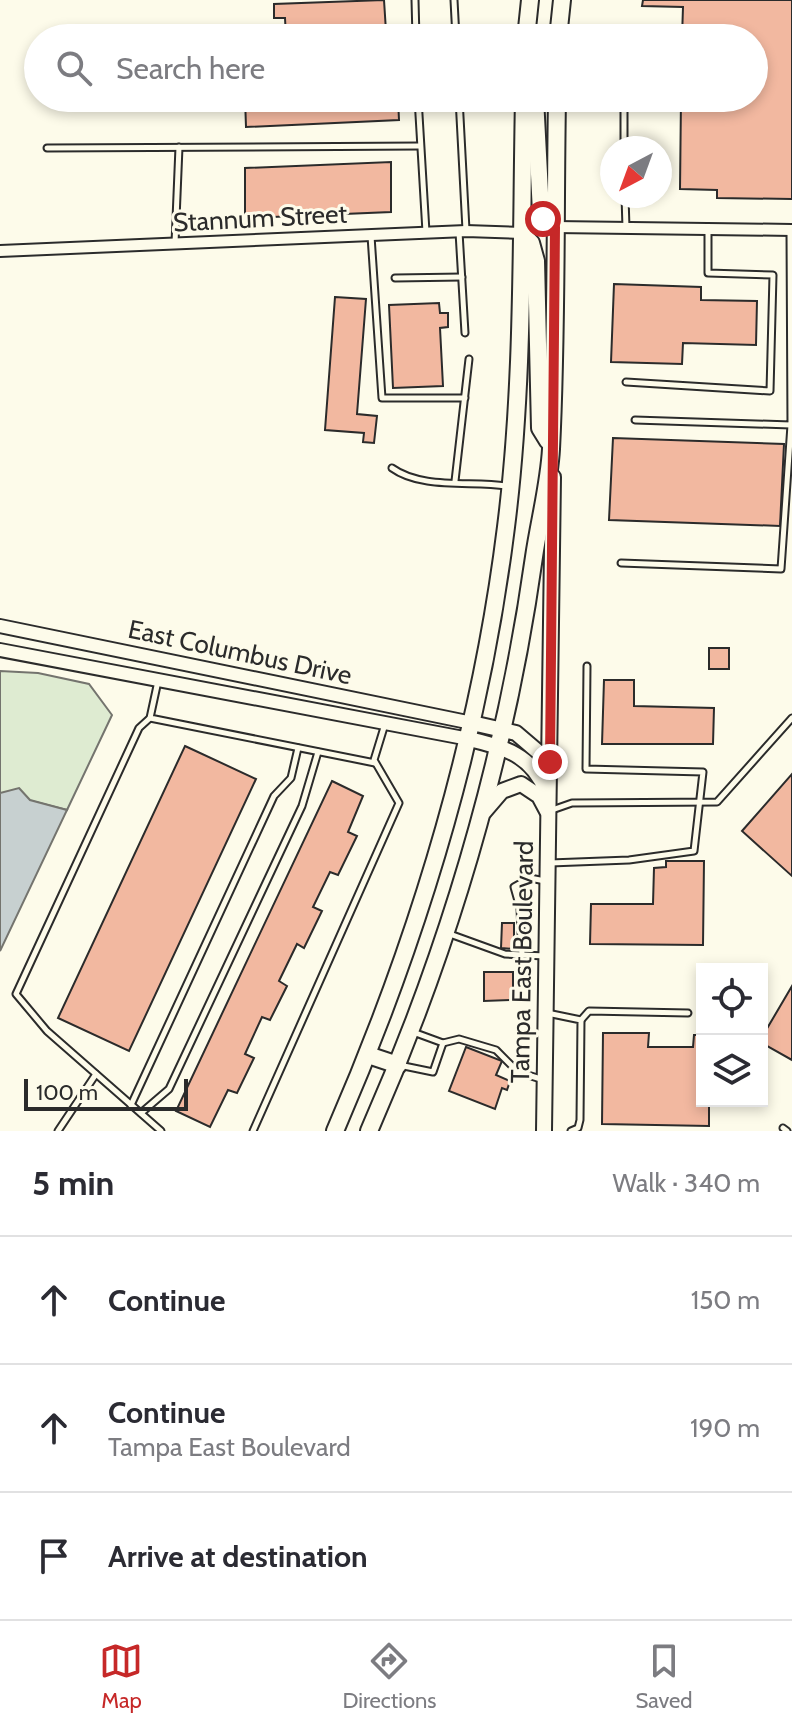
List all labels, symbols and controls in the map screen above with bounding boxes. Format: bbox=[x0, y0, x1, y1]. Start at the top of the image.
search box bbox=[24, 24, 768, 112]
icon: search bbox=[52, 46, 96, 90]
text: Search here bbox=[116, 50, 265, 87]
north arrow bbox=[600, 136, 672, 208]
street label: Stannum Street bbox=[172, 197, 348, 239]
route start bbox=[525, 201, 561, 237]
street label: East Columbus Drive bbox=[125, 613, 355, 691]
route end bbox=[532, 744, 568, 780]
street label: Tampa East Boulevard bbox=[504, 840, 540, 1084]
map controls bbox=[696, 963, 768, 1107]
button: locate bbox=[696, 963, 768, 1035]
button: layers bbox=[696, 1035, 768, 1107]
scale bar bbox=[24, 1075, 188, 1111]
text: 100 m bbox=[36, 1079, 98, 1106]
text: 5 min bbox=[32, 1162, 114, 1204]
text: Walk · 340 m bbox=[612, 1167, 760, 1199]
icon: ahead bbox=[32, 1278, 76, 1322]
text: Continue bbox=[108, 1282, 225, 1319]
text: 150 m bbox=[691, 1284, 760, 1316]
text: Continue bbox=[108, 1394, 225, 1431]
icon: ahead bbox=[32, 1406, 76, 1450]
text: 190 m bbox=[690, 1412, 760, 1444]
text: Tampa East Boulevard bbox=[108, 1431, 351, 1463]
icon: arrive bbox=[32, 1534, 76, 1578]
text: Arrive at destination bbox=[108, 1538, 368, 1575]
tab: Map bbox=[99, 1639, 143, 1714]
tab: Directions bbox=[342, 1639, 436, 1714]
tab: Saved bbox=[635, 1639, 693, 1714]

